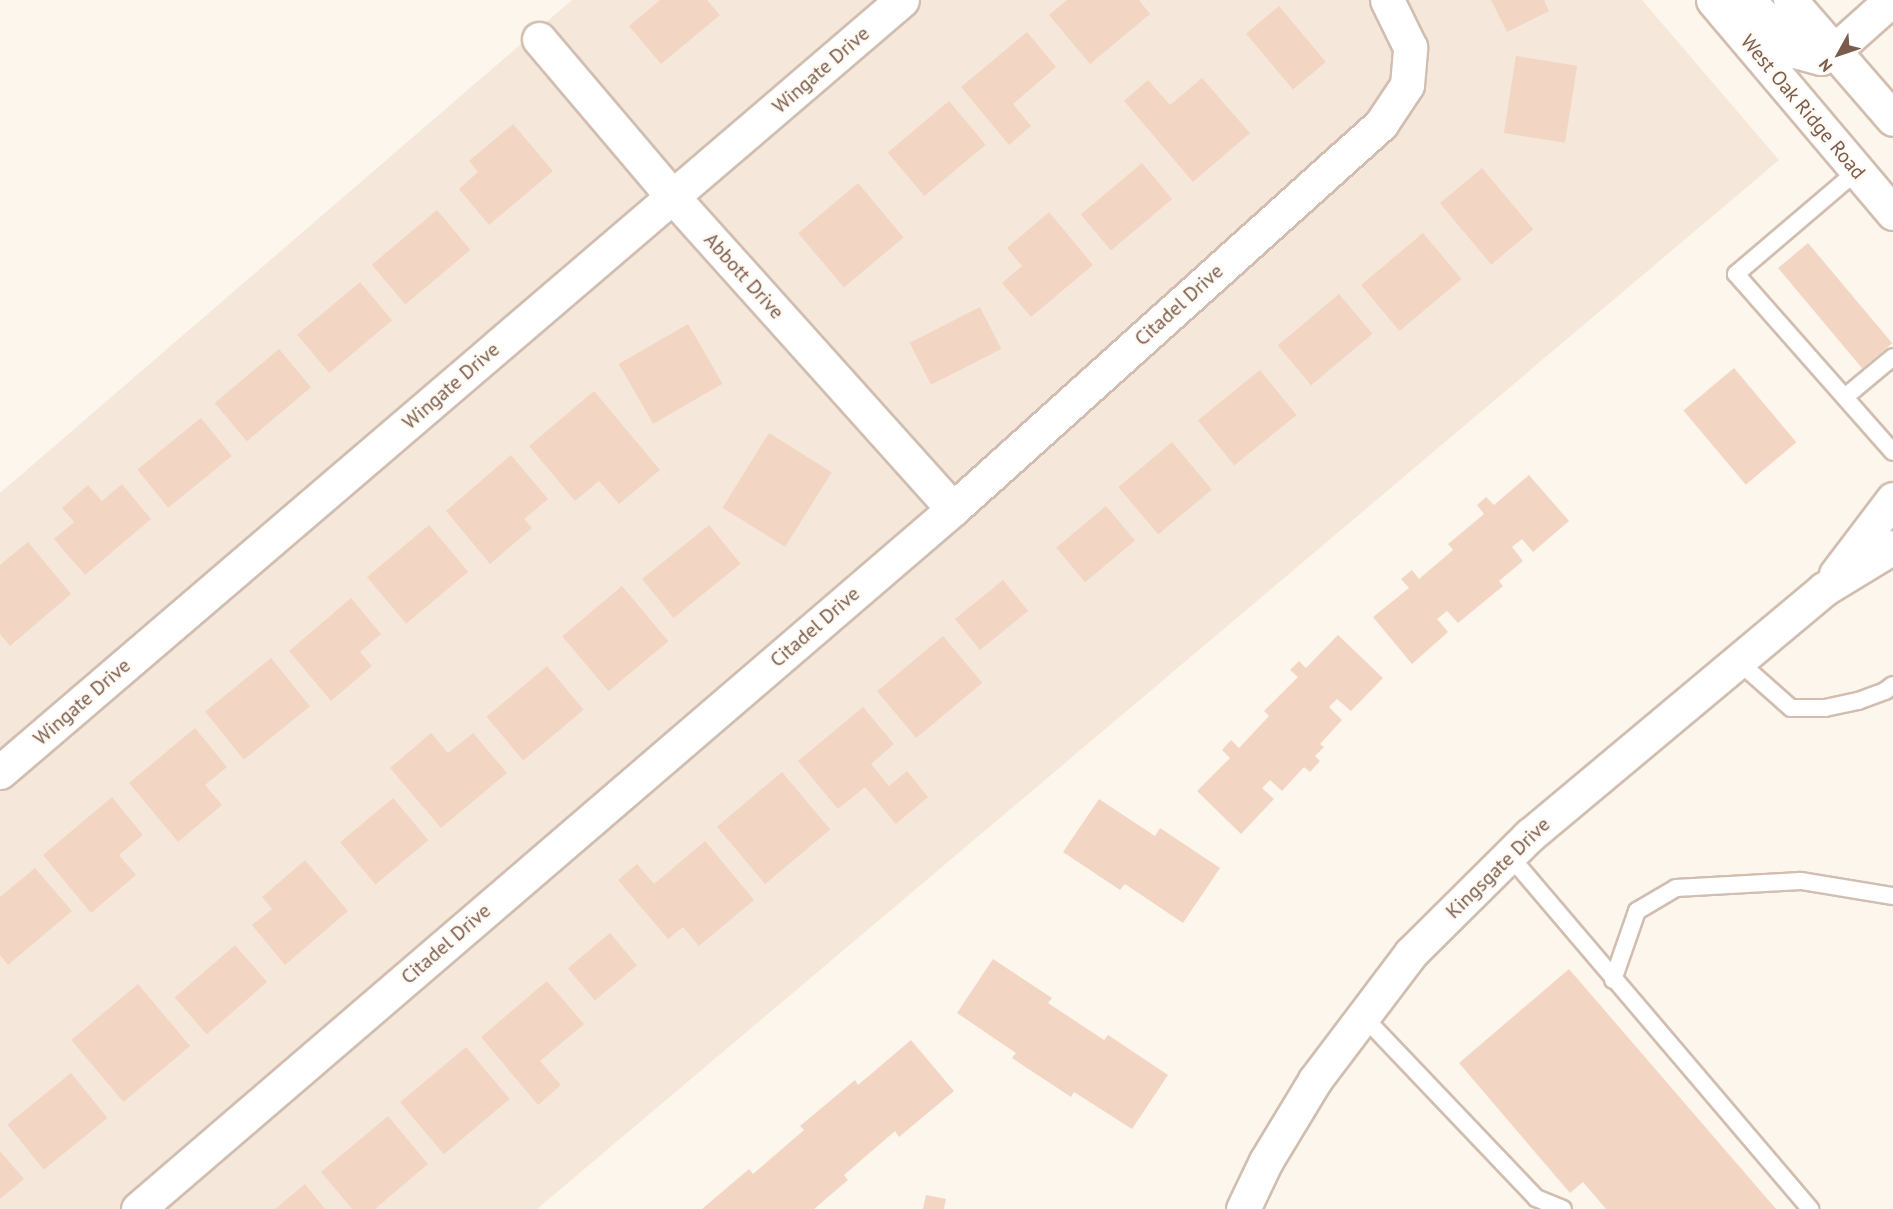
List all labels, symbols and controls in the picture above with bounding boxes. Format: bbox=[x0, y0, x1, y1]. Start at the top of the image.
street label: Wingate Drive bbox=[768, 21, 874, 119]
north arrow bbox=[1809, 24, 1869, 84]
street label: West Oak Ridge Road bbox=[1735, 30, 1871, 184]
text: N bbox=[1814, 55, 1836, 76]
street label: Abbott Drive bbox=[699, 228, 789, 324]
street label: Citadel Drive bbox=[1130, 259, 1228, 351]
street label: Wingate Drive bbox=[398, 337, 504, 435]
street label: Citadel Drive bbox=[765, 582, 865, 672]
street label: Wingate Drive bbox=[29, 653, 135, 751]
street label: Kingsgate Drive bbox=[1441, 812, 1555, 924]
street label: Citadel Drive bbox=[396, 899, 496, 989]

